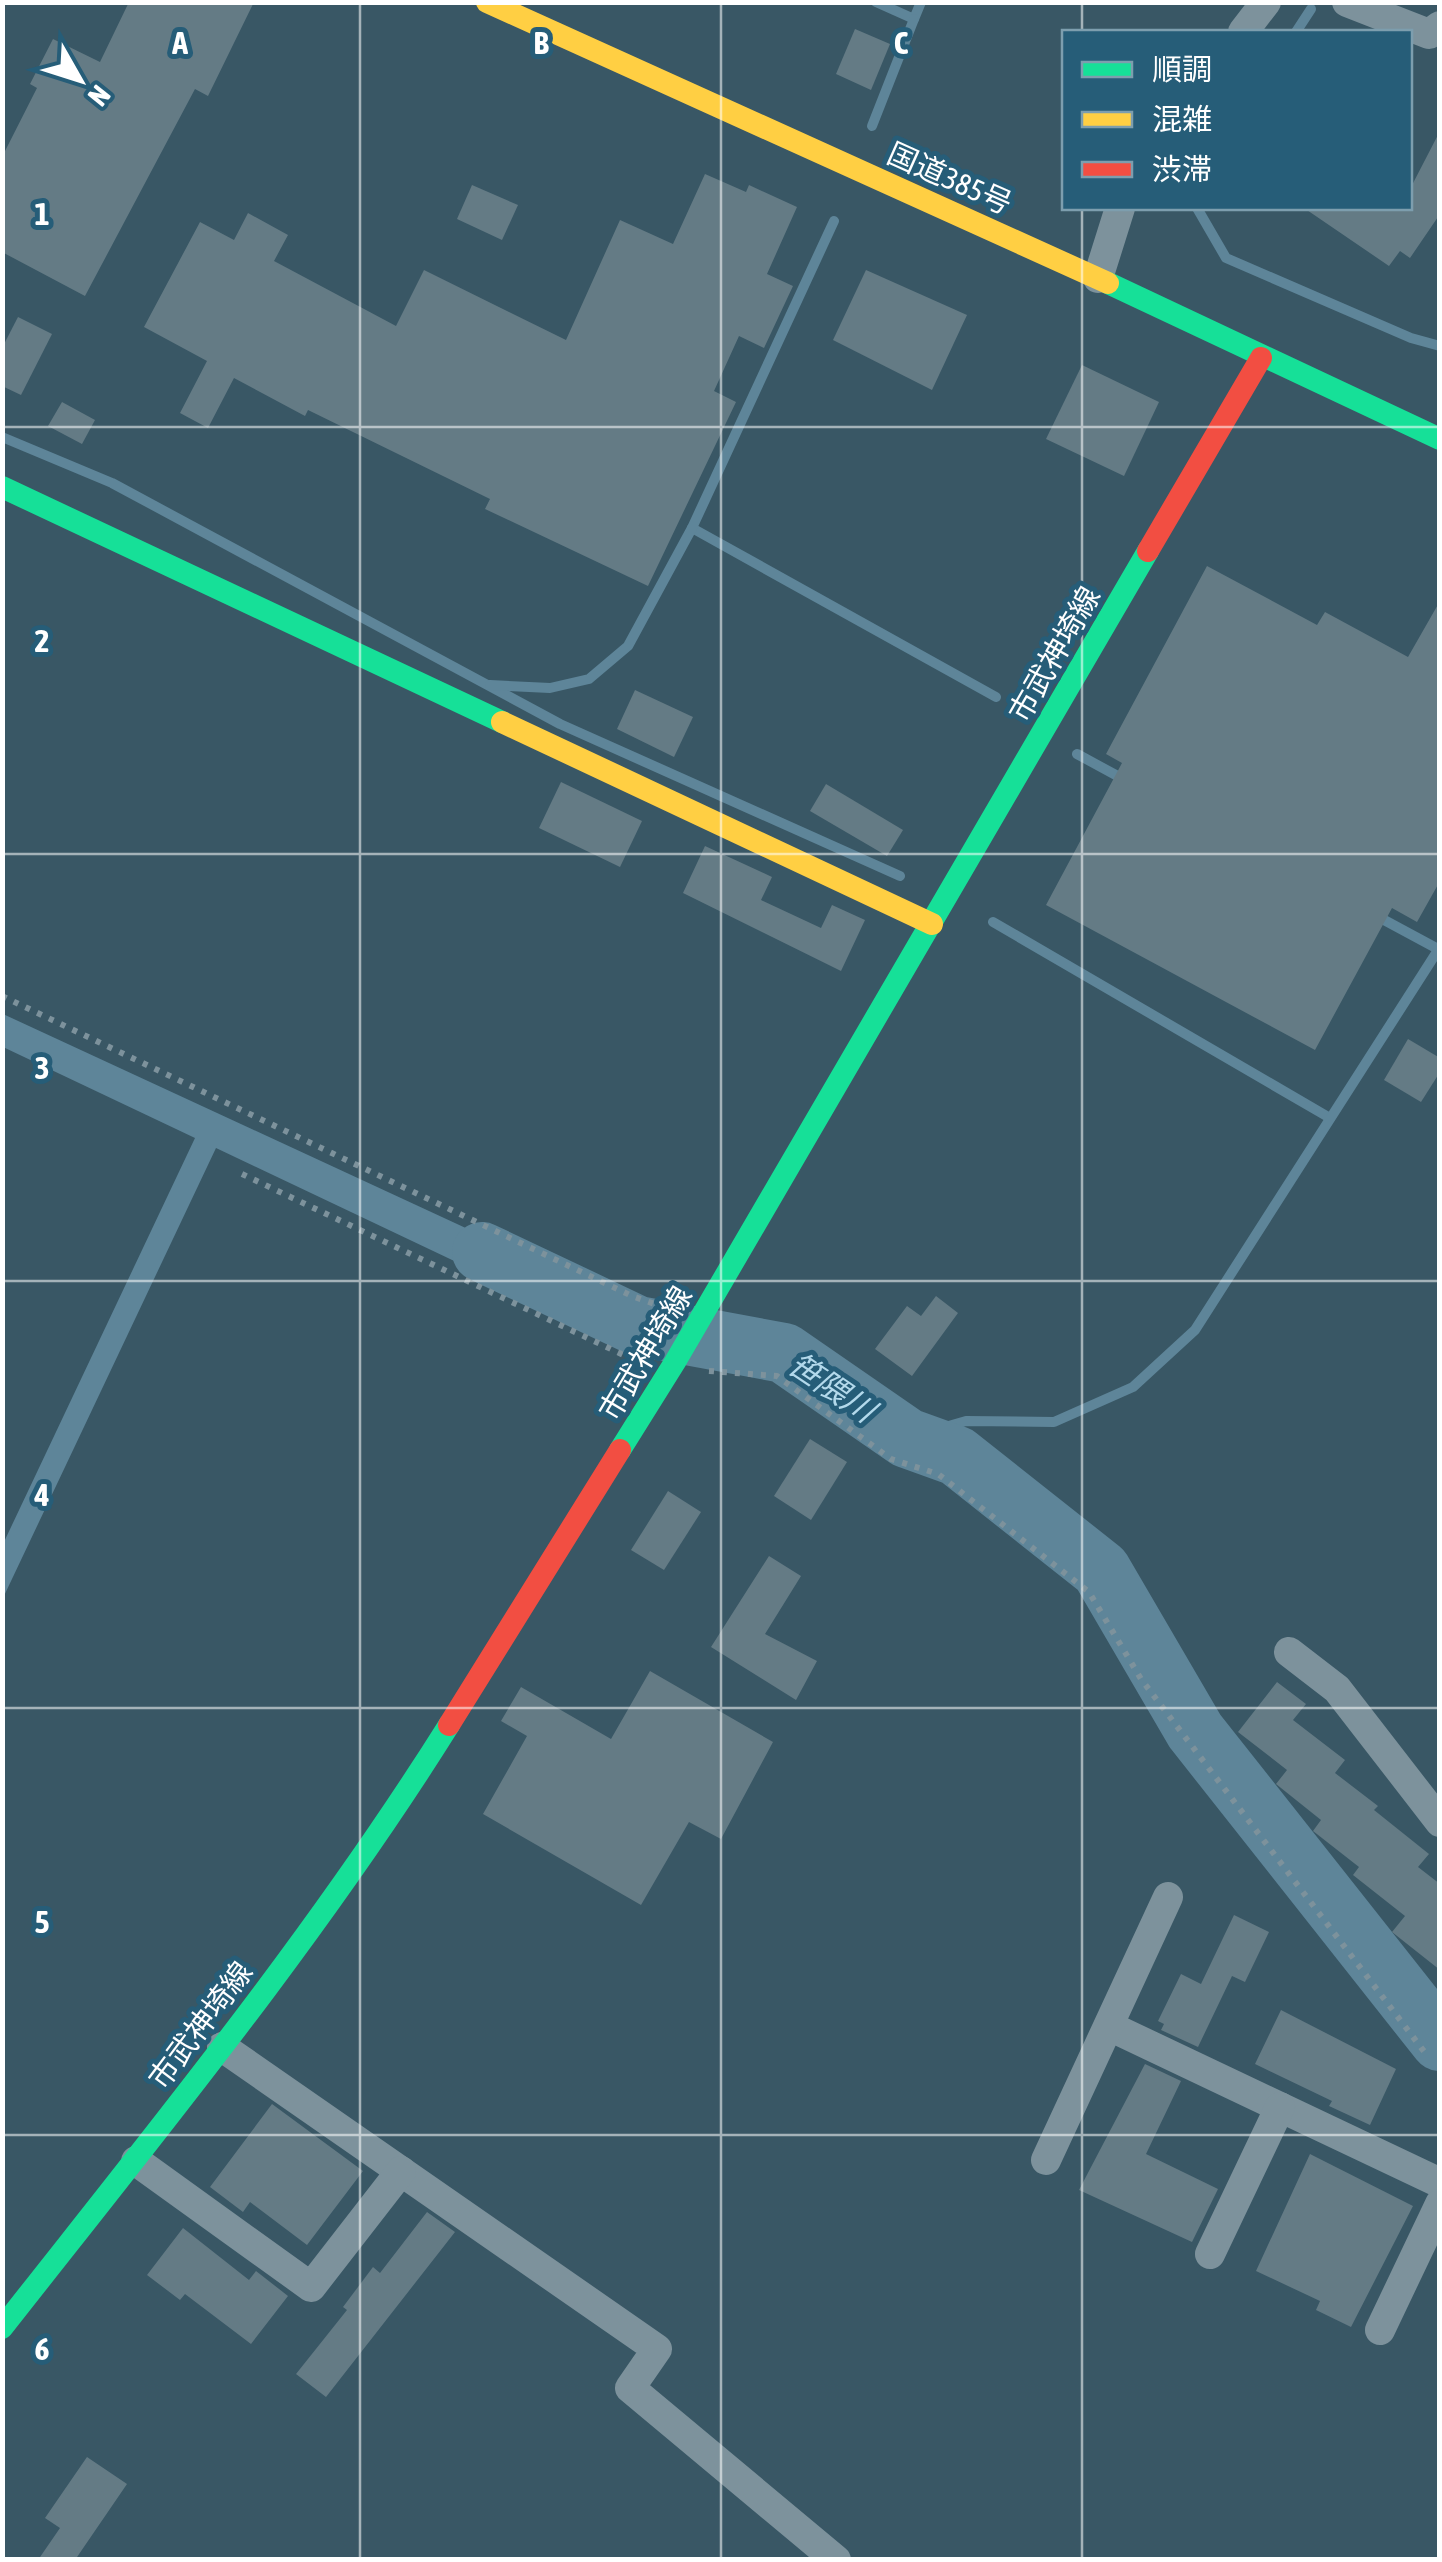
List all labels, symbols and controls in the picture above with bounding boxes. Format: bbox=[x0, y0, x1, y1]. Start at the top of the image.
text: A bbox=[171, 24, 188, 61]
text: B bbox=[533, 24, 549, 61]
text: C bbox=[894, 24, 909, 61]
north arrow bbox=[30, 30, 130, 130]
legend bbox=[1062, 30, 1412, 210]
text: 順調 bbox=[1152, 52, 1212, 86]
text: N bbox=[82, 79, 117, 112]
text: 混雑 bbox=[1152, 102, 1212, 136]
street label: 国道385号 bbox=[883, 136, 1017, 220]
text: 渋滞 bbox=[1152, 152, 1212, 186]
text: 1 bbox=[34, 195, 50, 232]
street label: 市武神埼線 bbox=[1002, 581, 1106, 727]
text: 2 bbox=[34, 622, 50, 659]
text: 3 bbox=[34, 1049, 50, 1086]
street label: 市武神埼線 bbox=[592, 1280, 698, 1426]
water label: 笹隈川 bbox=[782, 1345, 885, 1431]
text: 4 bbox=[33, 1476, 50, 1513]
text: 5 bbox=[34, 1903, 50, 1940]
street label: 市武神埼線 bbox=[141, 1955, 259, 2095]
text: 6 bbox=[34, 2330, 50, 2367]

